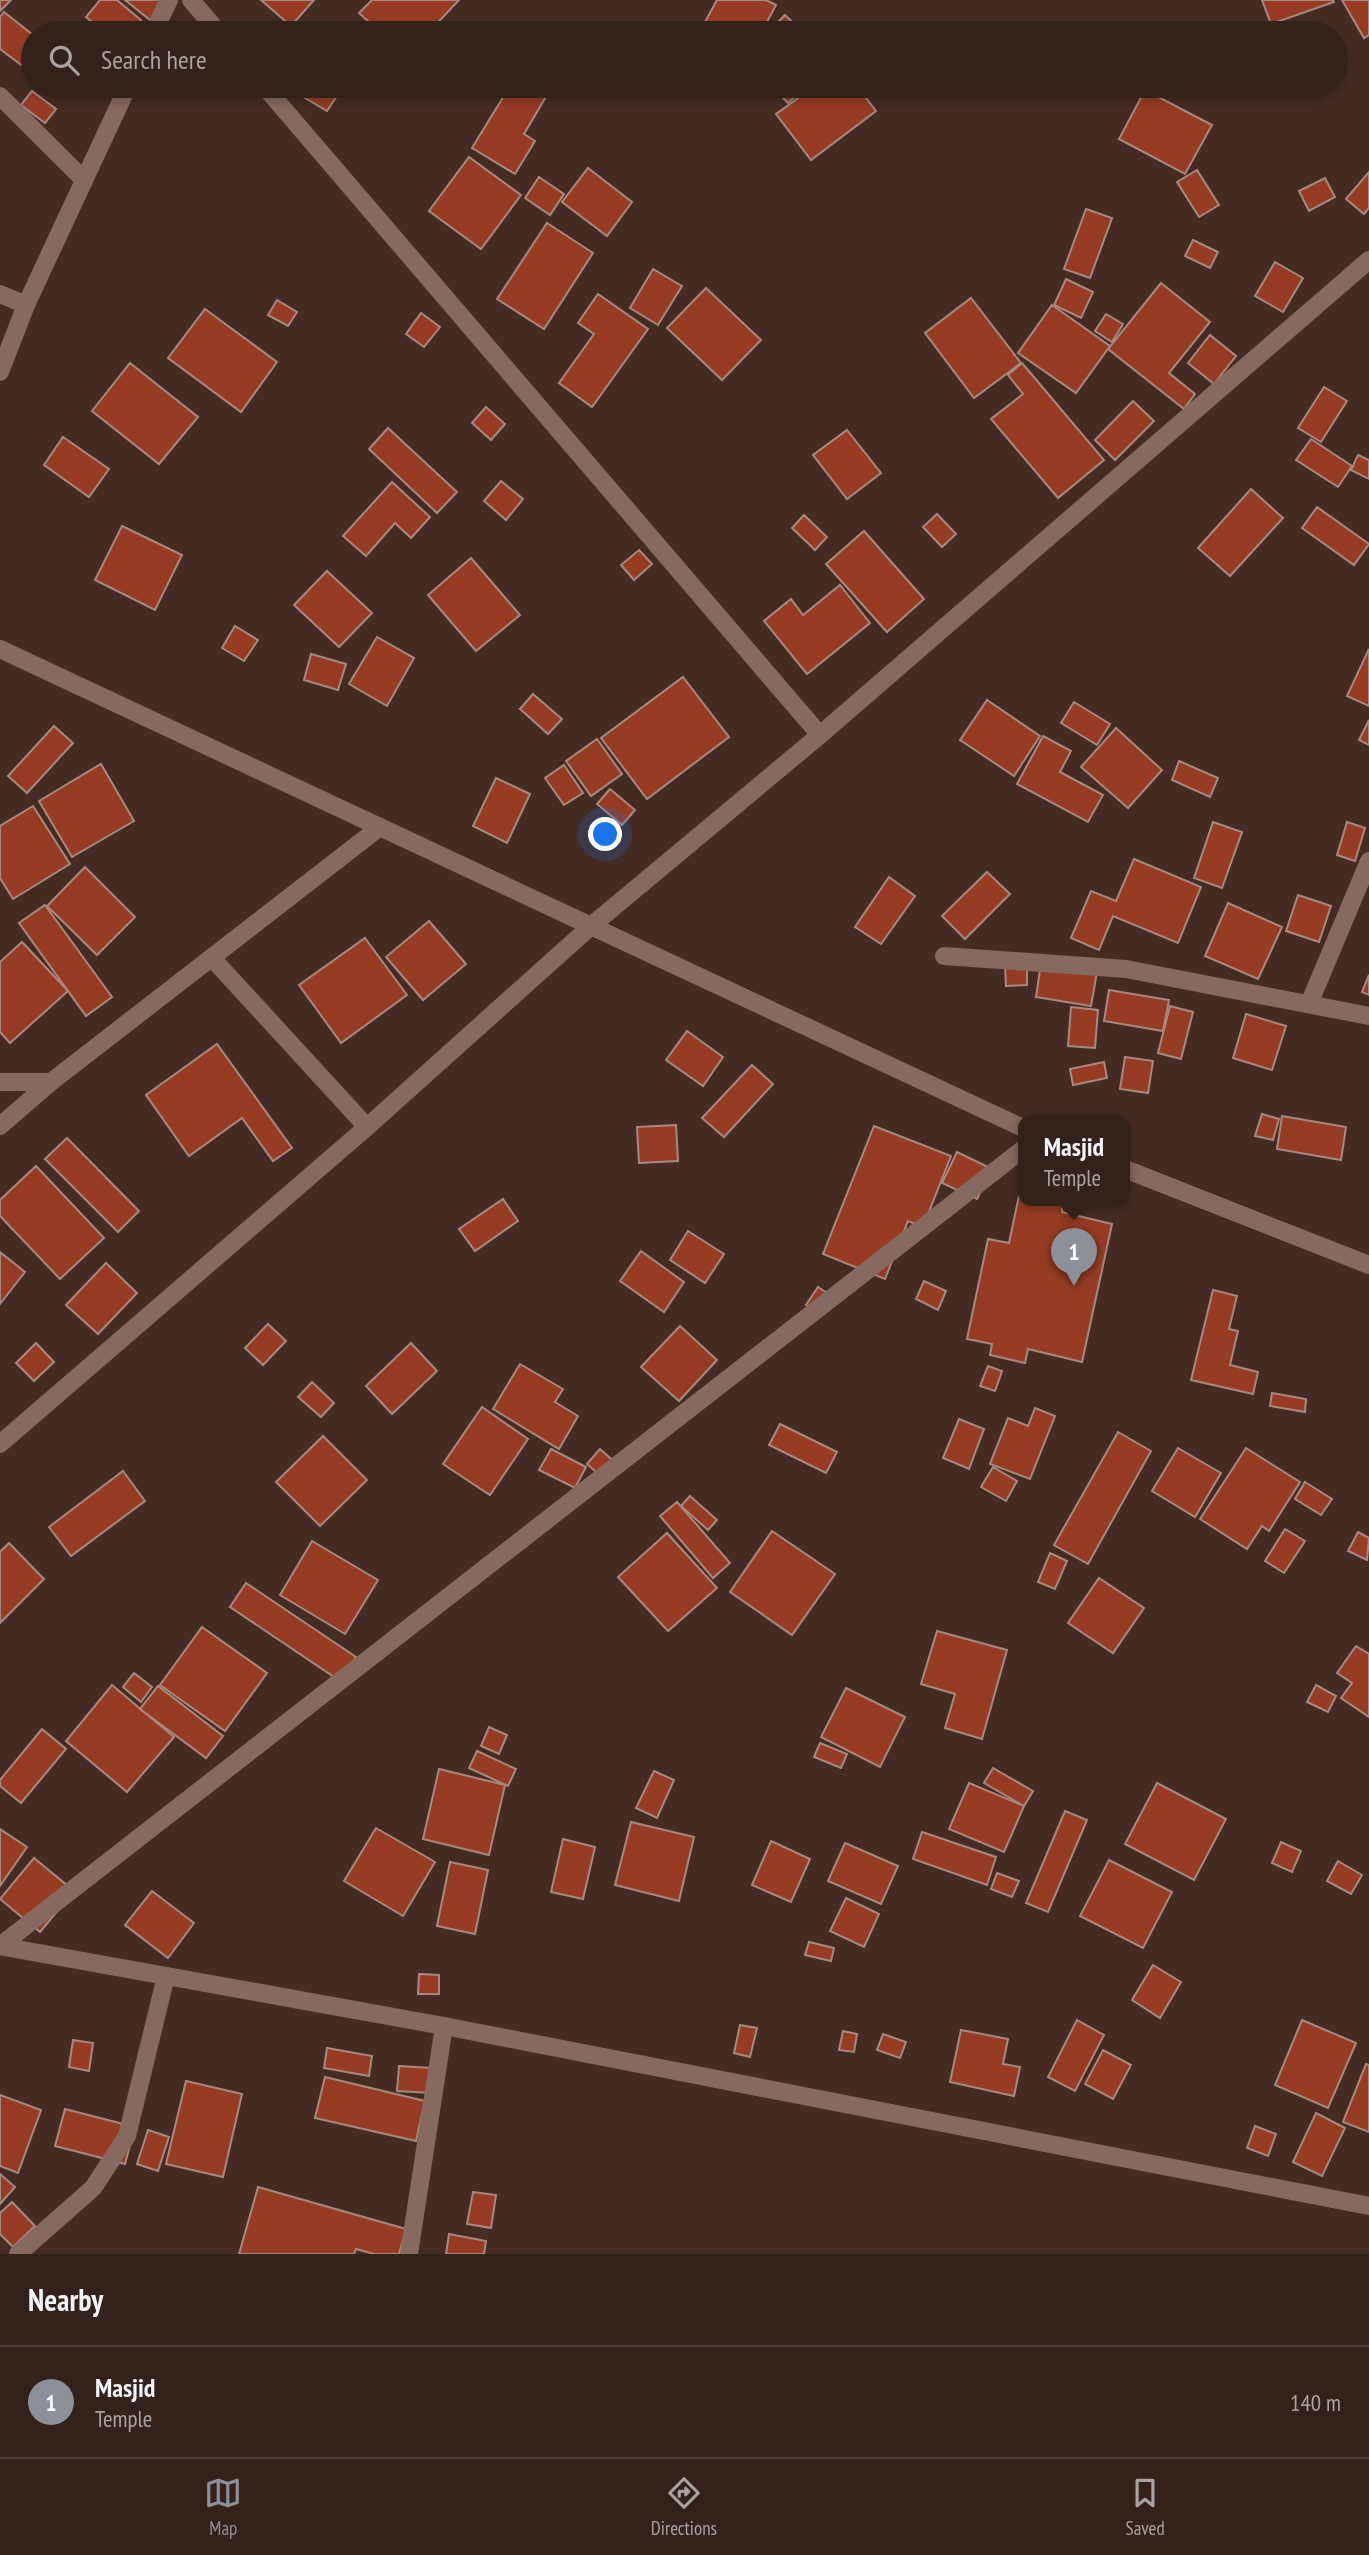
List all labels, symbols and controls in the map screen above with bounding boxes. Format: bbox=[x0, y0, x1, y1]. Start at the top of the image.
search box bbox=[21, 21, 1348, 98]
icon: search bbox=[45, 41, 83, 79]
text: Search here bbox=[101, 43, 207, 76]
your location bbox=[588, 817, 622, 851]
popup bbox=[1018, 1115, 1130, 1206]
text: Masjid bbox=[1044, 1130, 1104, 1163]
text: Temple bbox=[1044, 1163, 1101, 1192]
pin: 1 bbox=[1051, 1228, 1097, 1286]
text: Nearby bbox=[28, 2280, 103, 2319]
text: Masjid bbox=[95, 2371, 155, 2404]
text: 1 bbox=[46, 2388, 57, 2417]
text: 140 m bbox=[1290, 2388, 1341, 2417]
text: Temple bbox=[95, 2404, 152, 2433]
tab: Map bbox=[204, 2474, 242, 2540]
tab: Directions bbox=[651, 2474, 717, 2540]
tab: Saved bbox=[1126, 2474, 1165, 2540]

